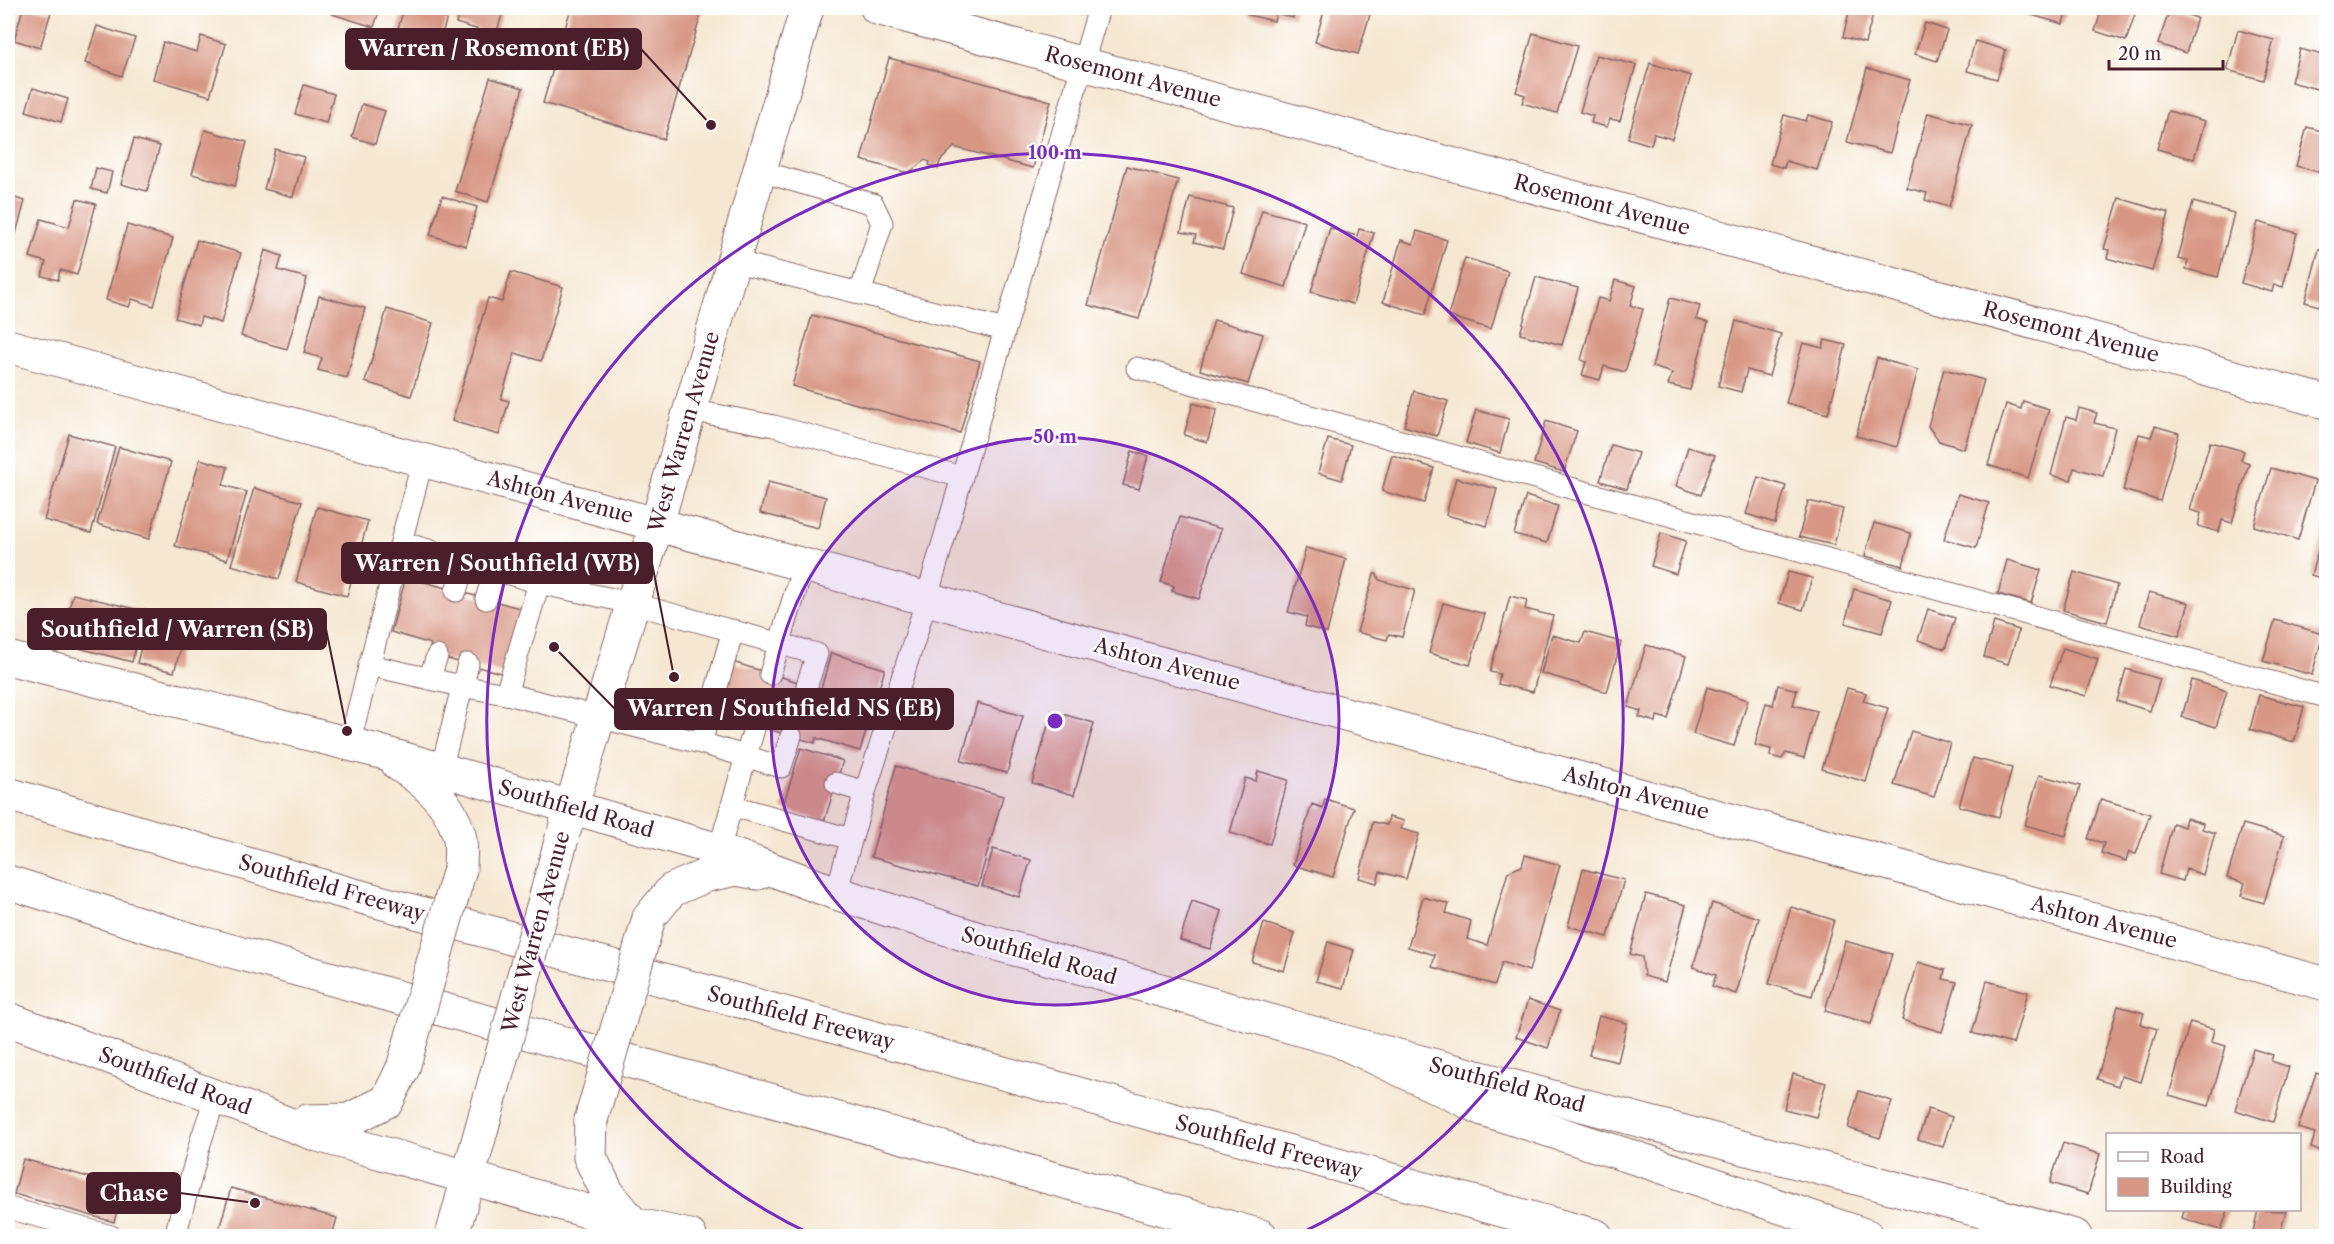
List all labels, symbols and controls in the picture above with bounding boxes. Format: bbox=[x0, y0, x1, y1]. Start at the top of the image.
callout: Warren / Rosemont (EB) bbox=[346, 29, 641, 69]
scale bar bbox=[2109, 33, 2223, 71]
text: Warren / Rosemont (EB) bbox=[357, 35, 630, 62]
street label: Rosemont Avenue bbox=[1042, 41, 1224, 112]
text: 20 m bbox=[2118, 43, 2162, 65]
text: 100 m bbox=[1028, 142, 1082, 164]
street label: Rosemont Avenue bbox=[1511, 169, 1693, 240]
street label: Rosemont Avenue bbox=[1980, 296, 2162, 367]
street label: West Warren Avenue bbox=[643, 328, 724, 536]
text: 50 m bbox=[1033, 426, 1077, 448]
street label: Ashton Avenue bbox=[483, 465, 636, 528]
callout: Warren / Southfield (WB) bbox=[342, 543, 652, 583]
text: Warren / Southfield (WB) bbox=[353, 550, 640, 577]
callout: Southfield / Warren (SB) bbox=[28, 609, 326, 649]
text: Southfield / Warren (SB) bbox=[41, 616, 313, 643]
street label: Ashton Avenue bbox=[1090, 632, 1243, 695]
callout: Warren / Southfield NS (EB) bbox=[615, 689, 953, 729]
text: Warren / Southfield NS (EB) bbox=[626, 695, 941, 722]
centre of rings bbox=[1045, 711, 1065, 731]
street label: Ashton Avenue bbox=[1559, 761, 1712, 824]
street label: Southfield Road bbox=[496, 774, 657, 843]
street label: West Warren Avenue bbox=[496, 828, 575, 1037]
street label: Southfield Freeway bbox=[236, 849, 429, 926]
street label: Ashton Avenue bbox=[2027, 890, 2180, 953]
street label: Southfield Road bbox=[959, 921, 1120, 990]
street label: Southfield Freeway bbox=[705, 980, 898, 1055]
street label: Southfield Road bbox=[95, 1041, 255, 1120]
street label: Southfield Road bbox=[1426, 1052, 1588, 1117]
street label: Southfield Freeway bbox=[1173, 1109, 1366, 1184]
legend bbox=[2106, 1133, 2301, 1211]
text: Road bbox=[2160, 1146, 2205, 1168]
callout: Chase bbox=[87, 1173, 180, 1213]
text: Building bbox=[2160, 1176, 2232, 1198]
text: Chase bbox=[100, 1180, 168, 1207]

